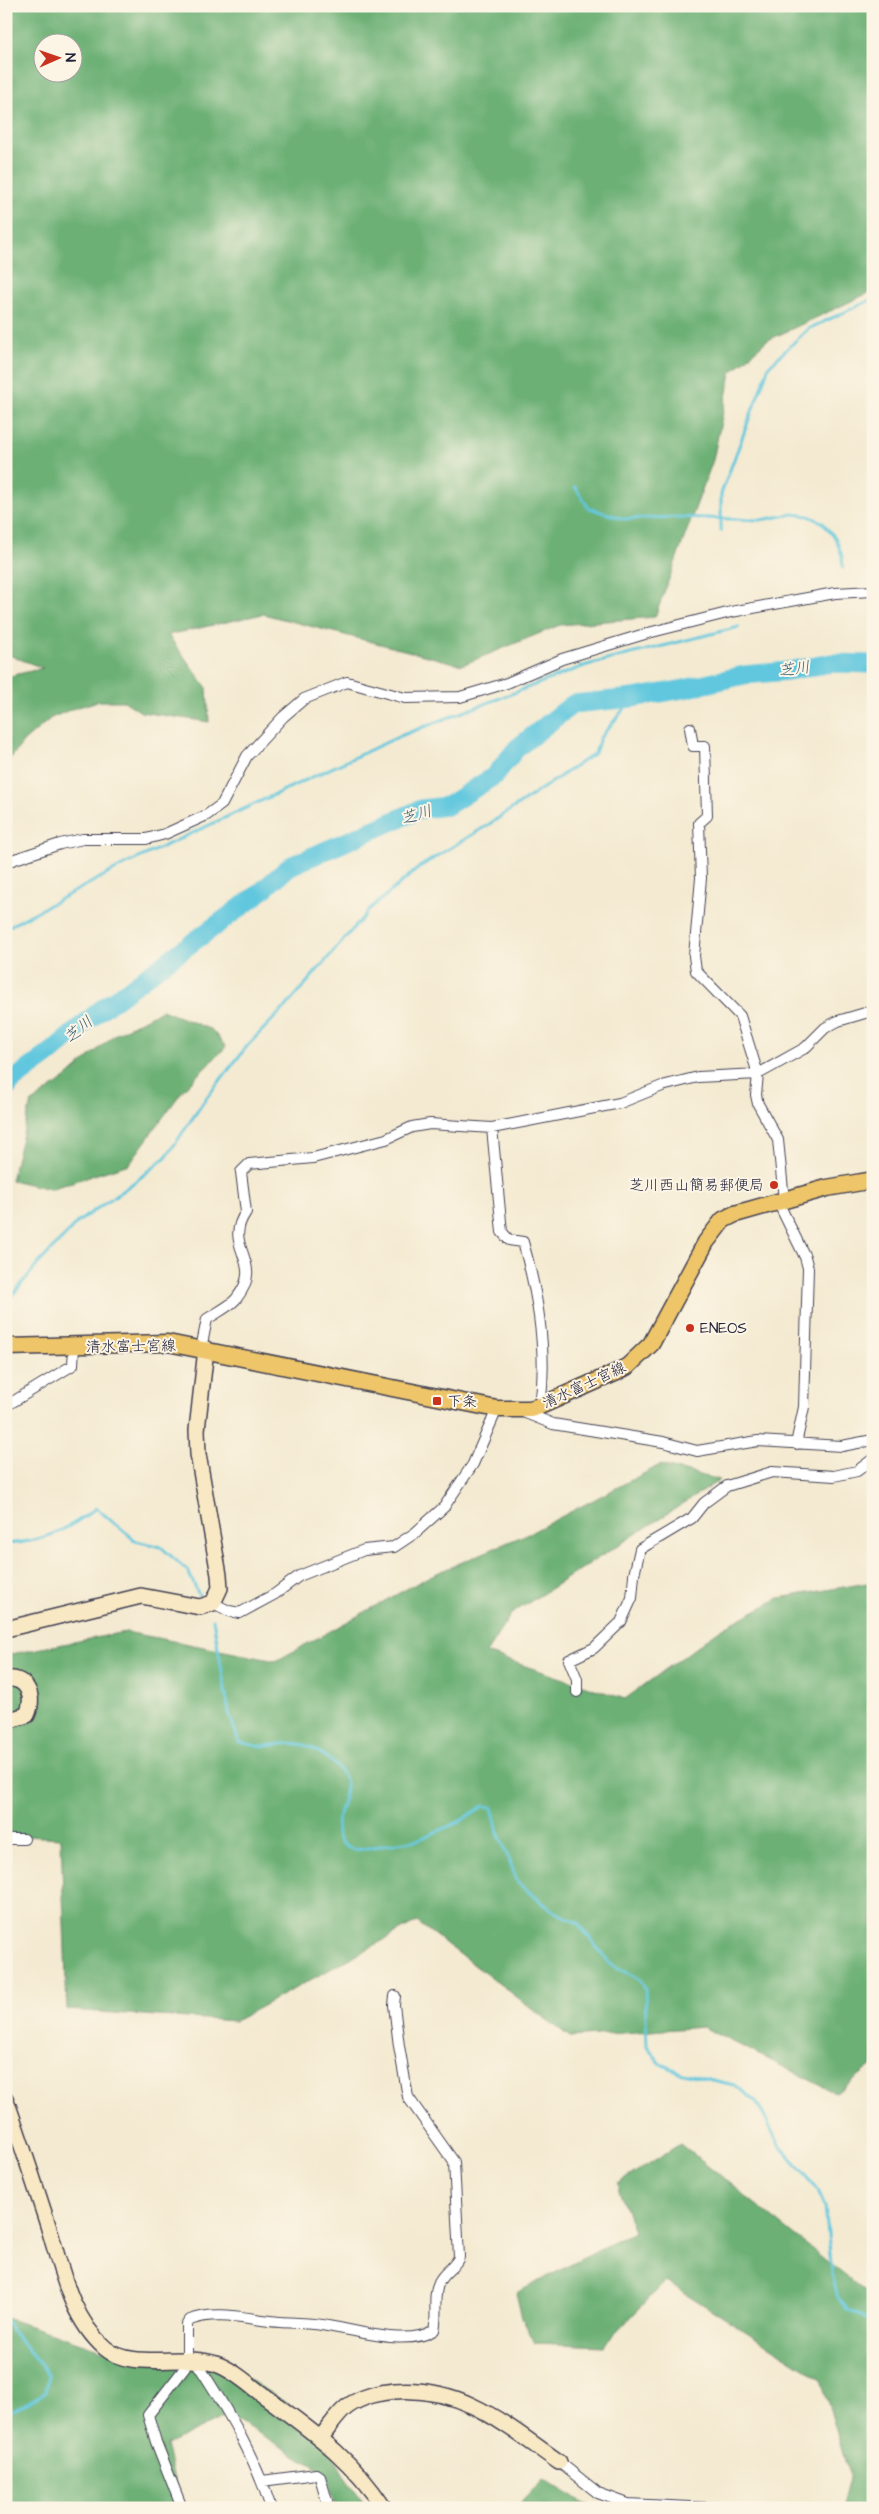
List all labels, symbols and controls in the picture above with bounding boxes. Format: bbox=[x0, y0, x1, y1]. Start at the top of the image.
north arrow bbox=[32, 32, 82, 82]
text: N bbox=[60, 53, 80, 63]
water label: 芝川 bbox=[777, 656, 812, 682]
water label: 芝川 bbox=[398, 800, 435, 830]
water label: 芝川 bbox=[59, 1011, 98, 1048]
place label: 芝川西山簡易郵便局 bbox=[629, 1175, 764, 1196]
marker: 芝川西山簡易郵便局 bbox=[768, 1179, 780, 1191]
place label: ENEOS bbox=[700, 1318, 747, 1339]
marker: ENEOS bbox=[684, 1322, 696, 1334]
street label: 清水富士宮線 bbox=[86, 1335, 176, 1358]
street label: 清水富士宮線 bbox=[539, 1357, 629, 1414]
place label: 下条 bbox=[447, 1391, 477, 1412]
marker: 下条 bbox=[431, 1395, 443, 1407]

